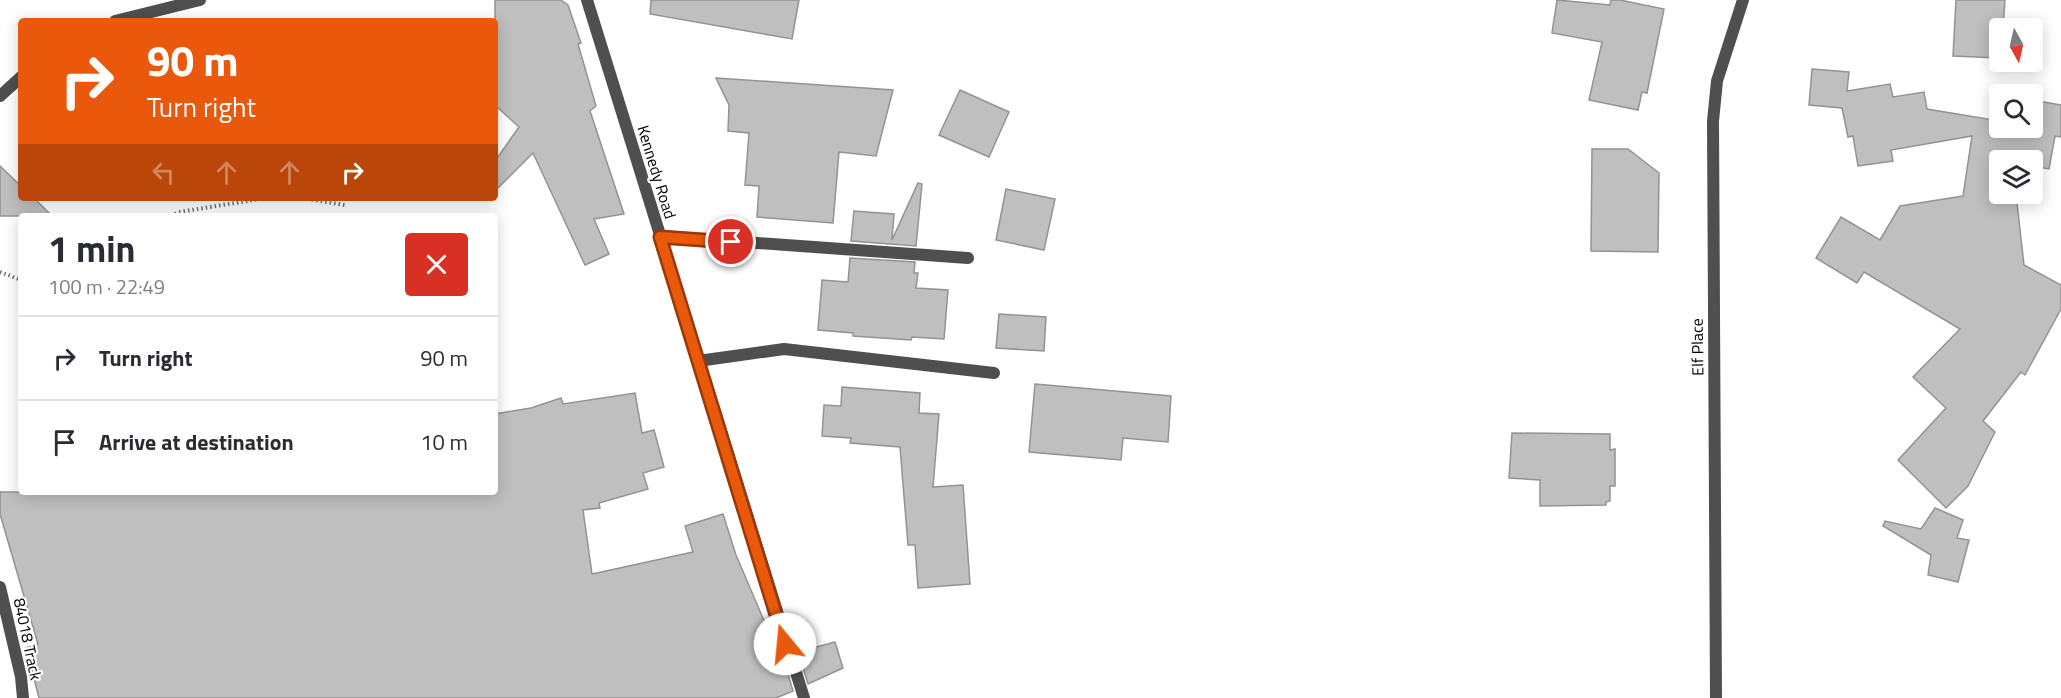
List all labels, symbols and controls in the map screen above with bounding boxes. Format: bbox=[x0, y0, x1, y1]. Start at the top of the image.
north arrow bbox=[1989, 18, 2043, 72]
map controls bbox=[1989, 18, 2043, 204]
text: 90 m bbox=[147, 28, 239, 92]
icon: right bbox=[48, 42, 126, 120]
button: search bbox=[1989, 84, 2043, 138]
text: Turn right bbox=[147, 86, 256, 127]
street label: Kennedy Road bbox=[631, 122, 683, 222]
button: layers bbox=[1989, 150, 2043, 204]
icon: left bbox=[147, 156, 180, 189]
icon: ahead bbox=[210, 156, 243, 189]
icon: ahead bbox=[273, 156, 306, 189]
icon: right bbox=[336, 156, 369, 189]
pin bbox=[705, 216, 756, 267]
text: 1 min bbox=[48, 221, 135, 276]
icon: arrive bbox=[714, 225, 747, 258]
button: close bbox=[405, 233, 468, 296]
text: 100 m · 22:49 bbox=[48, 271, 165, 302]
street label: Elf Place bbox=[1684, 318, 1710, 376]
text: Turn right bbox=[99, 341, 193, 375]
text: 90 m bbox=[420, 341, 468, 375]
icon: right bbox=[48, 342, 81, 375]
text: Arrive at destination bbox=[99, 425, 294, 459]
text: 10 m bbox=[420, 425, 468, 459]
icon: arrive bbox=[48, 426, 81, 459]
street label: 84018 Track bbox=[8, 596, 48, 683]
position arrow bbox=[753, 612, 817, 676]

